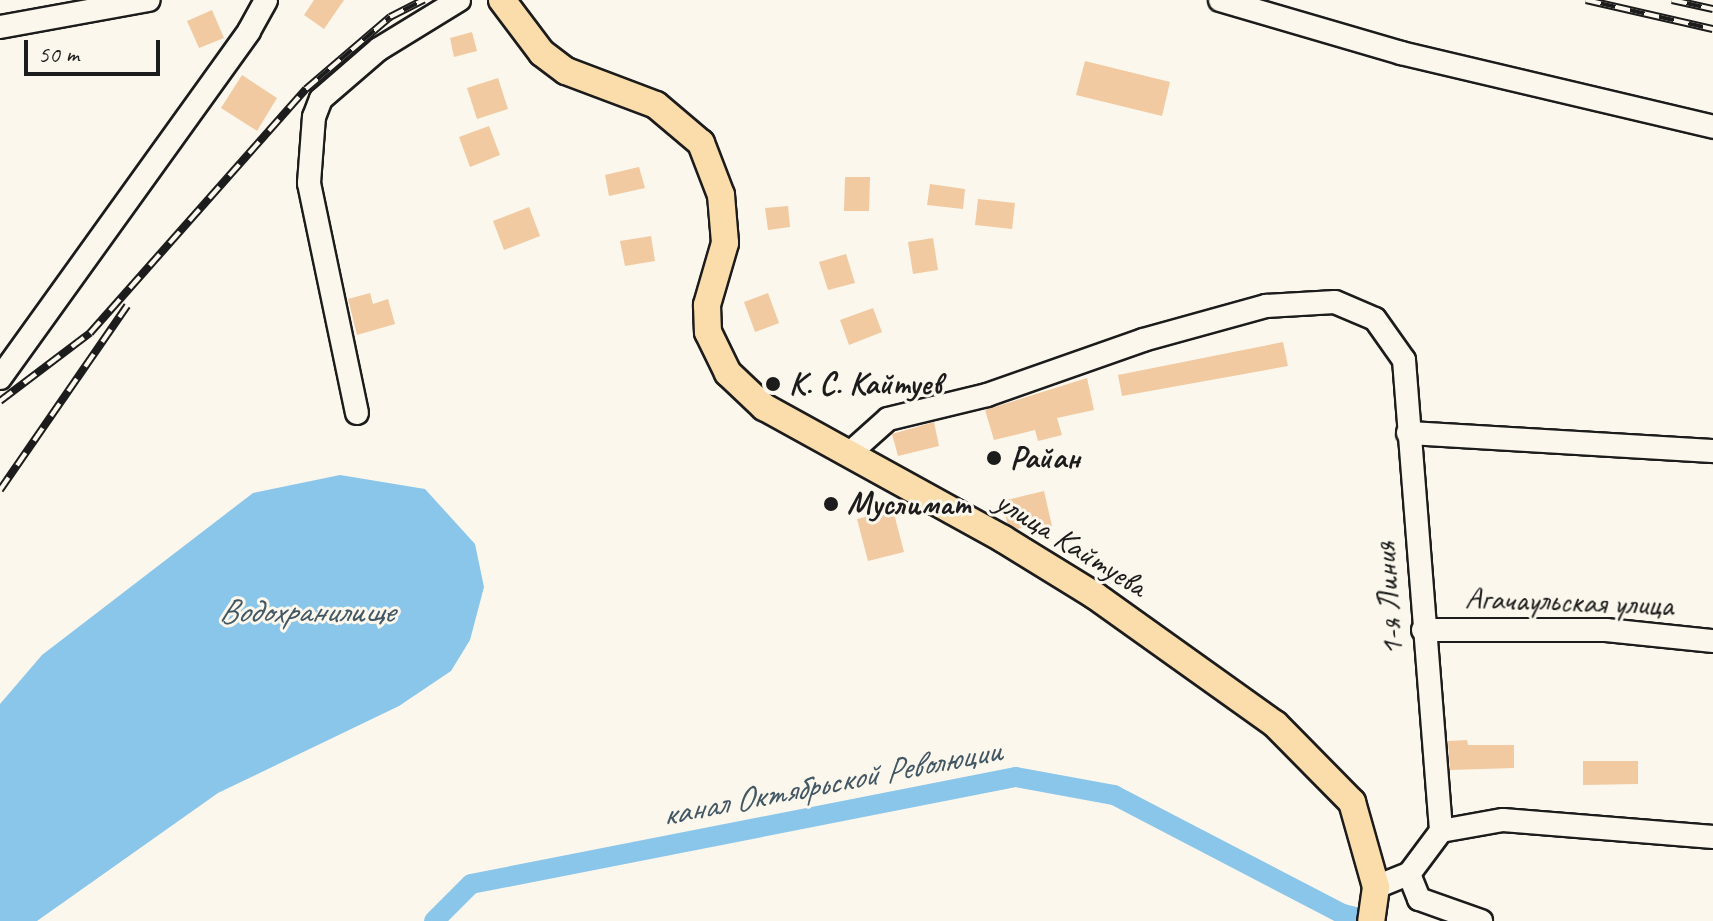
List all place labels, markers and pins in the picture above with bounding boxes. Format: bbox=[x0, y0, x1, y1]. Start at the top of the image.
place label: К. С. Кайтуев bbox=[789, 365, 942, 403]
marker: К. С. Кайтуев bbox=[764, 375, 782, 393]
place label: Райан bbox=[1010, 439, 1080, 477]
marker: Райан bbox=[985, 449, 1003, 467]
place label: Муслимат bbox=[847, 485, 970, 523]
marker: Муслимат bbox=[822, 495, 840, 513]

